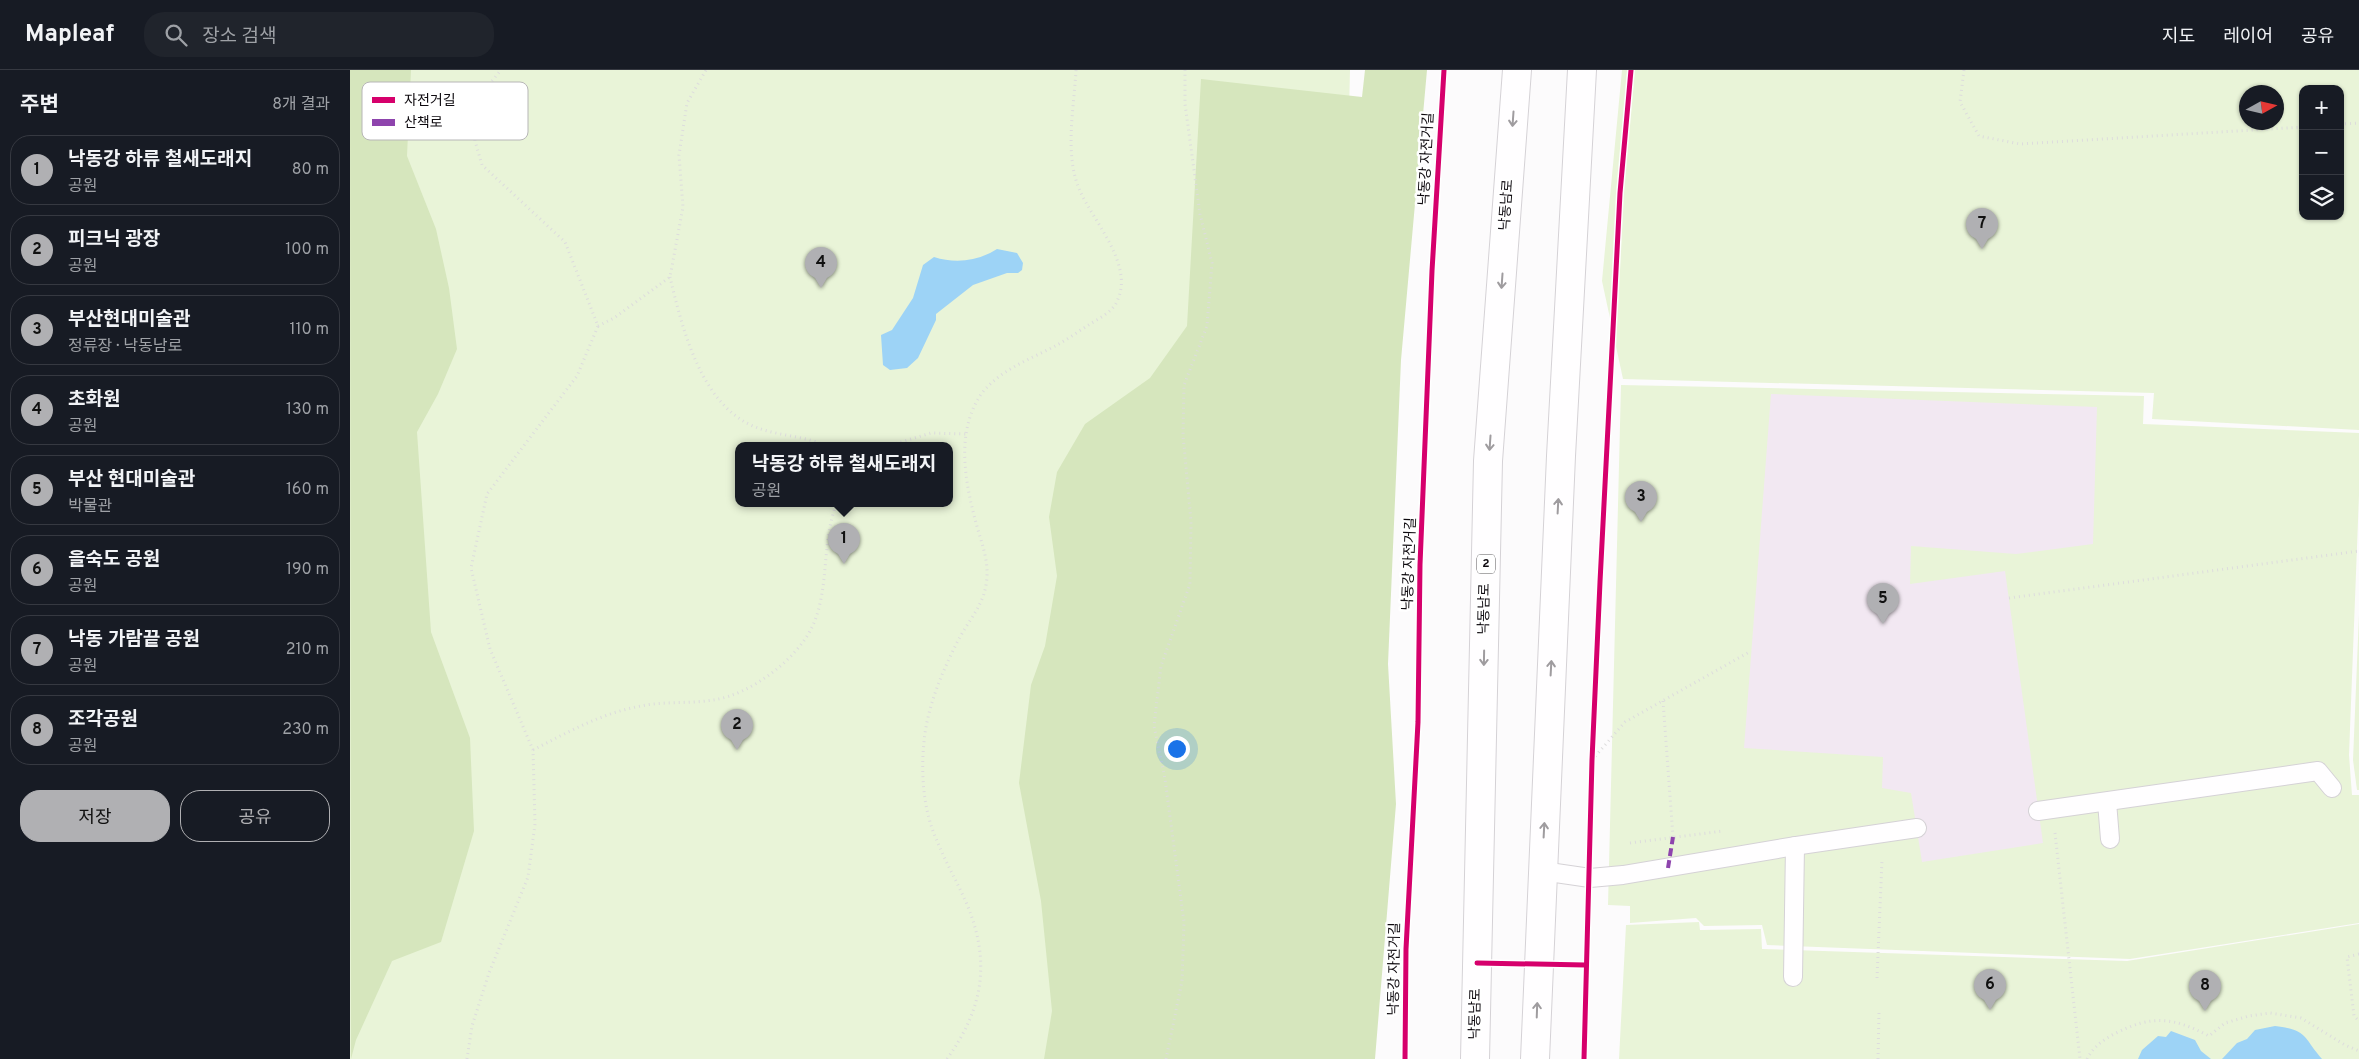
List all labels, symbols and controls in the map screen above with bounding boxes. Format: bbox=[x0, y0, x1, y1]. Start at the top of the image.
search box bbox=[144, 12, 494, 57]
text: Mapleaf bbox=[25, 20, 114, 50]
icon: search bbox=[162, 21, 190, 49]
text: 장소 검색 bbox=[202, 25, 277, 49]
text: 지도 bbox=[2162, 26, 2195, 49]
text: 레이어 bbox=[2223, 26, 2273, 49]
text: 공유 bbox=[2301, 26, 2334, 49]
legend bbox=[362, 82, 528, 140]
north arrow bbox=[2239, 85, 2284, 130]
map controls bbox=[2299, 85, 2344, 220]
button: + bbox=[2299, 85, 2344, 130]
text: 주변 bbox=[20, 92, 59, 119]
text: 자전거길 bbox=[404, 93, 456, 110]
text: 8개 결과 bbox=[272, 95, 330, 115]
one-way arrow bbox=[1509, 110, 1518, 126]
street label: 낙동강 자전거길 bbox=[1416, 112, 1438, 206]
text: 산책로 bbox=[404, 115, 443, 132]
button: − bbox=[2299, 130, 2344, 175]
text: 낙동강 하류 철새도래지 bbox=[68, 148, 252, 172]
text: 1 bbox=[34, 160, 40, 180]
text: 80 m bbox=[292, 160, 329, 180]
button: layers bbox=[2299, 175, 2344, 220]
text: 공원 bbox=[68, 177, 97, 197]
street label: 낙동남로 bbox=[1497, 179, 1517, 231]
pin: 7 bbox=[1966, 208, 1998, 249]
text: 피크닉 광장 bbox=[68, 228, 160, 252]
text: 2 bbox=[32, 240, 42, 260]
text: 100 m bbox=[285, 240, 329, 260]
pin: 4 bbox=[805, 247, 837, 288]
text: 공원 bbox=[68, 257, 97, 277]
one-way arrow bbox=[1497, 272, 1506, 288]
text: 부산현대미술관 bbox=[68, 308, 190, 332]
text: 3 bbox=[32, 320, 42, 340]
text: 110 m bbox=[289, 320, 329, 340]
text: 정류장 · 낙동남로 bbox=[68, 337, 182, 357]
text: 초화원 bbox=[68, 388, 120, 412]
text: 4 bbox=[32, 400, 42, 420]
text: 130 m bbox=[286, 400, 329, 420]
text: 공원 bbox=[68, 417, 97, 437]
one-way arrow bbox=[1485, 434, 1494, 450]
popup bbox=[735, 442, 953, 507]
text: 낙동강 하류 철새도래지 bbox=[752, 453, 936, 477]
text: 부산 현대미술관 bbox=[68, 468, 195, 492]
text: 5 bbox=[32, 480, 42, 500]
text: 160 m bbox=[286, 480, 329, 500]
pin: 3 bbox=[1625, 481, 1657, 522]
text: 공원 bbox=[752, 482, 781, 502]
text: 박물관 bbox=[68, 497, 112, 517]
one-way arrow bbox=[1554, 498, 1563, 514]
street label: 낙동강 자전거길 bbox=[1400, 517, 1420, 611]
pin: 1 bbox=[828, 523, 860, 564]
text: 을숙도 공원 bbox=[68, 548, 160, 572]
road number: 2 bbox=[1477, 554, 1495, 574]
text: 6 bbox=[32, 560, 42, 580]
text: 190 m bbox=[286, 560, 329, 580]
text: 공원 bbox=[68, 577, 97, 597]
street label: 낙동남로 bbox=[1476, 583, 1494, 635]
pin: 5 bbox=[1867, 583, 1899, 624]
text: 낙동 가람끝 공원 bbox=[68, 628, 200, 652]
text: 7 bbox=[33, 640, 41, 660]
text: 210 m bbox=[286, 640, 329, 660]
one-way arrow bbox=[1479, 649, 1489, 665]
text: 공원 bbox=[68, 657, 97, 677]
one-way arrow bbox=[1547, 660, 1556, 676]
text: 조각공원 bbox=[68, 708, 138, 732]
pin: 2 bbox=[721, 709, 753, 750]
text: 8 bbox=[32, 720, 42, 740]
text: 230 m bbox=[282, 720, 329, 740]
your location bbox=[1164, 736, 1190, 762]
text: 공원 bbox=[68, 737, 97, 757]
button: 저장 bbox=[20, 790, 170, 842]
button: 공유 bbox=[180, 790, 330, 842]
one-way arrow bbox=[1539, 823, 1549, 839]
street label: 낙동강 자전거길 bbox=[1386, 922, 1404, 1016]
pin: 6 bbox=[1974, 969, 2006, 1010]
pin: 8 bbox=[2189, 970, 2221, 1011]
street label: 낙동남로 bbox=[1467, 988, 1485, 1040]
one-way arrow bbox=[1533, 1003, 1542, 1019]

